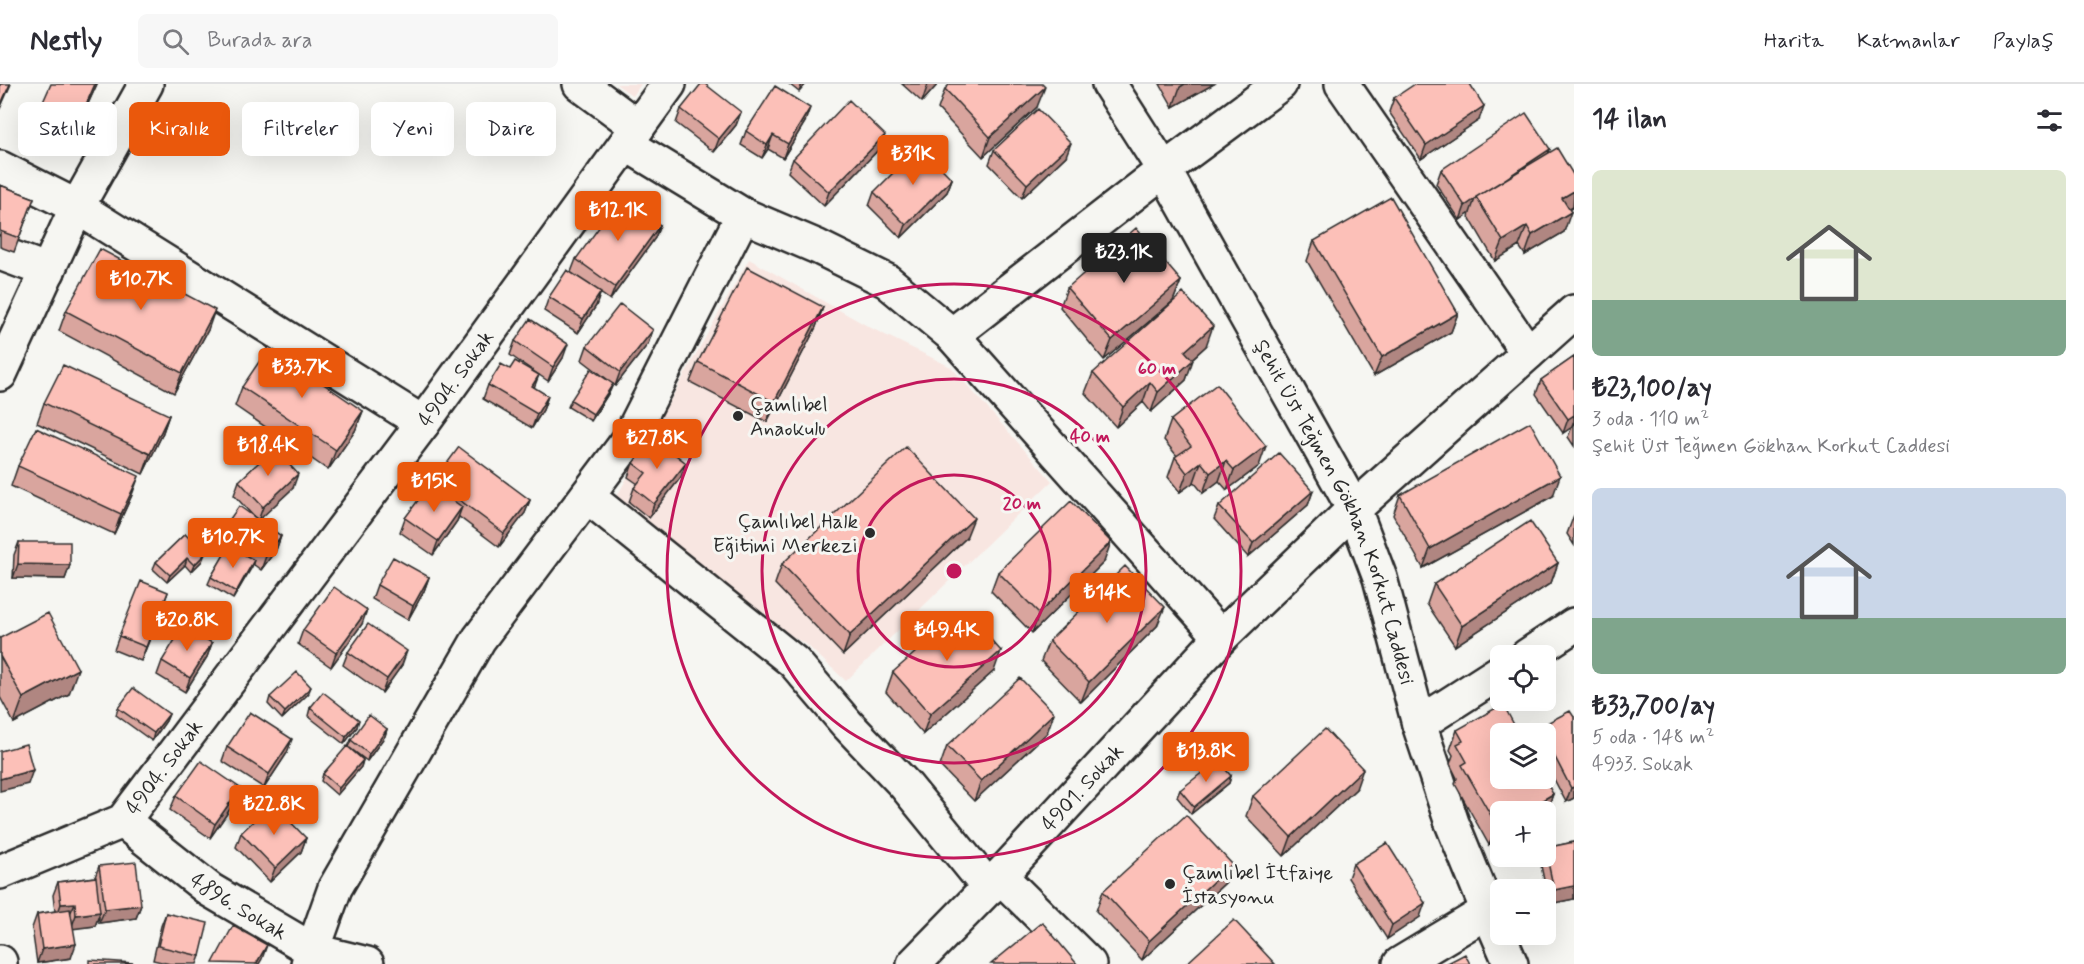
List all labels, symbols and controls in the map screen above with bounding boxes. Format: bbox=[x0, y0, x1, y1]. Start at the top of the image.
search box bbox=[138, 14, 558, 68]
text: Nestly bbox=[30, 23, 102, 60]
icon: search bbox=[159, 25, 192, 58]
text: Burada ara bbox=[207, 27, 313, 55]
text: Harita bbox=[1764, 27, 1824, 55]
text: Katmanlar bbox=[1857, 27, 1960, 55]
text: Paylaş bbox=[1993, 27, 2054, 55]
chip: Satılık bbox=[18, 102, 117, 156]
chip: Kiralık bbox=[129, 102, 230, 156]
chip: Filtreler bbox=[242, 102, 359, 156]
chip: Yeni bbox=[371, 102, 454, 156]
chip: Daire bbox=[466, 102, 556, 156]
text: 14 ilan bbox=[1592, 103, 1667, 137]
icon: filters bbox=[2033, 104, 2066, 137]
pin: ₺31K bbox=[877, 135, 949, 186]
text: ₺31K bbox=[891, 141, 935, 168]
pin: ₺12.1K bbox=[569, 191, 667, 242]
text: ₺12.1K bbox=[589, 197, 647, 224]
icon: home bbox=[1775, 209, 1883, 317]
pin: ₺23.1K bbox=[1075, 233, 1173, 284]
text: ₺23.1K bbox=[1096, 239, 1152, 266]
pin: ₺10.7K bbox=[92, 260, 190, 311]
text: ₺10.7K bbox=[110, 266, 172, 293]
street label: 4904. Sokak bbox=[412, 325, 501, 433]
street label: Şehit Üst Teğmen Gökhan Korkut Caddesi bbox=[1247, 335, 1421, 688]
pin: ₺33.7K bbox=[253, 348, 351, 399]
text: ₺33.7K bbox=[272, 354, 332, 381]
text: 60 m bbox=[1138, 357, 1176, 381]
text: ₺23,100/ay bbox=[1592, 372, 1712, 406]
place label: Çamlıbel Anaokulu bbox=[750, 391, 828, 443]
text: 3 oda · 110 m² bbox=[1592, 406, 1709, 433]
marker: Çamlıbel Anaokulu bbox=[731, 409, 745, 423]
pin: ₺27.8K bbox=[608, 419, 706, 470]
text: ₺27.8K bbox=[627, 425, 687, 452]
text: 40 m bbox=[1070, 425, 1110, 449]
pin: ₺18.4K bbox=[219, 426, 317, 477]
text: ₺18.4K bbox=[237, 432, 299, 459]
text: Şehit Üst Teğmen Gökhan Korkut Caddesi bbox=[1592, 433, 1950, 460]
pin: ₺15K bbox=[398, 462, 470, 513]
text: ₺15K bbox=[411, 468, 457, 495]
text: 20 m bbox=[1003, 492, 1041, 516]
place label: Çamlıbel Halk Eğitimi Merkezi bbox=[713, 508, 858, 560]
pin: ₺10.7K bbox=[184, 518, 282, 569]
text: ₺10.7K bbox=[202, 524, 264, 551]
marker: Çamlıbel Halk Eğitimi Merkezi bbox=[863, 526, 877, 540]
icon: home bbox=[1775, 527, 1883, 635]
centre of rings bbox=[944, 561, 964, 581]
pin: ₺14K bbox=[1071, 573, 1143, 624]
text: ₺14K bbox=[1084, 579, 1130, 606]
pin: ₺20.8K bbox=[138, 601, 236, 652]
text: ₺20.8K bbox=[156, 607, 218, 634]
pin: ₺49.4K bbox=[898, 611, 996, 662]
text: ₺49.4K bbox=[915, 617, 979, 644]
map controls bbox=[1490, 645, 1556, 945]
button: locate bbox=[1490, 645, 1556, 711]
text: ₺33,700/ay bbox=[1592, 690, 1715, 724]
street label: 4904. Sokak bbox=[119, 714, 210, 821]
button: layers bbox=[1490, 723, 1556, 789]
text: 5 oda · 148 m² bbox=[1592, 724, 1714, 751]
pin: ₺13.8K bbox=[1157, 732, 1255, 783]
street label: 4901. Sokak bbox=[1035, 738, 1130, 838]
text: ₺13.8K bbox=[1177, 738, 1235, 765]
text: 4933. Sokak bbox=[1592, 751, 1693, 778]
pin: ₺22.8K bbox=[225, 785, 323, 836]
text: ₺22.8K bbox=[243, 791, 305, 818]
button: + bbox=[1490, 801, 1556, 867]
place label: Çamlıbel İtfaiye İstasyonu bbox=[1182, 859, 1333, 911]
street label: 4896. Sokak bbox=[184, 866, 292, 947]
marker: Çamlıbel İtfaiye İstasyonu bbox=[1163, 877, 1177, 891]
button: − bbox=[1490, 879, 1556, 945]

